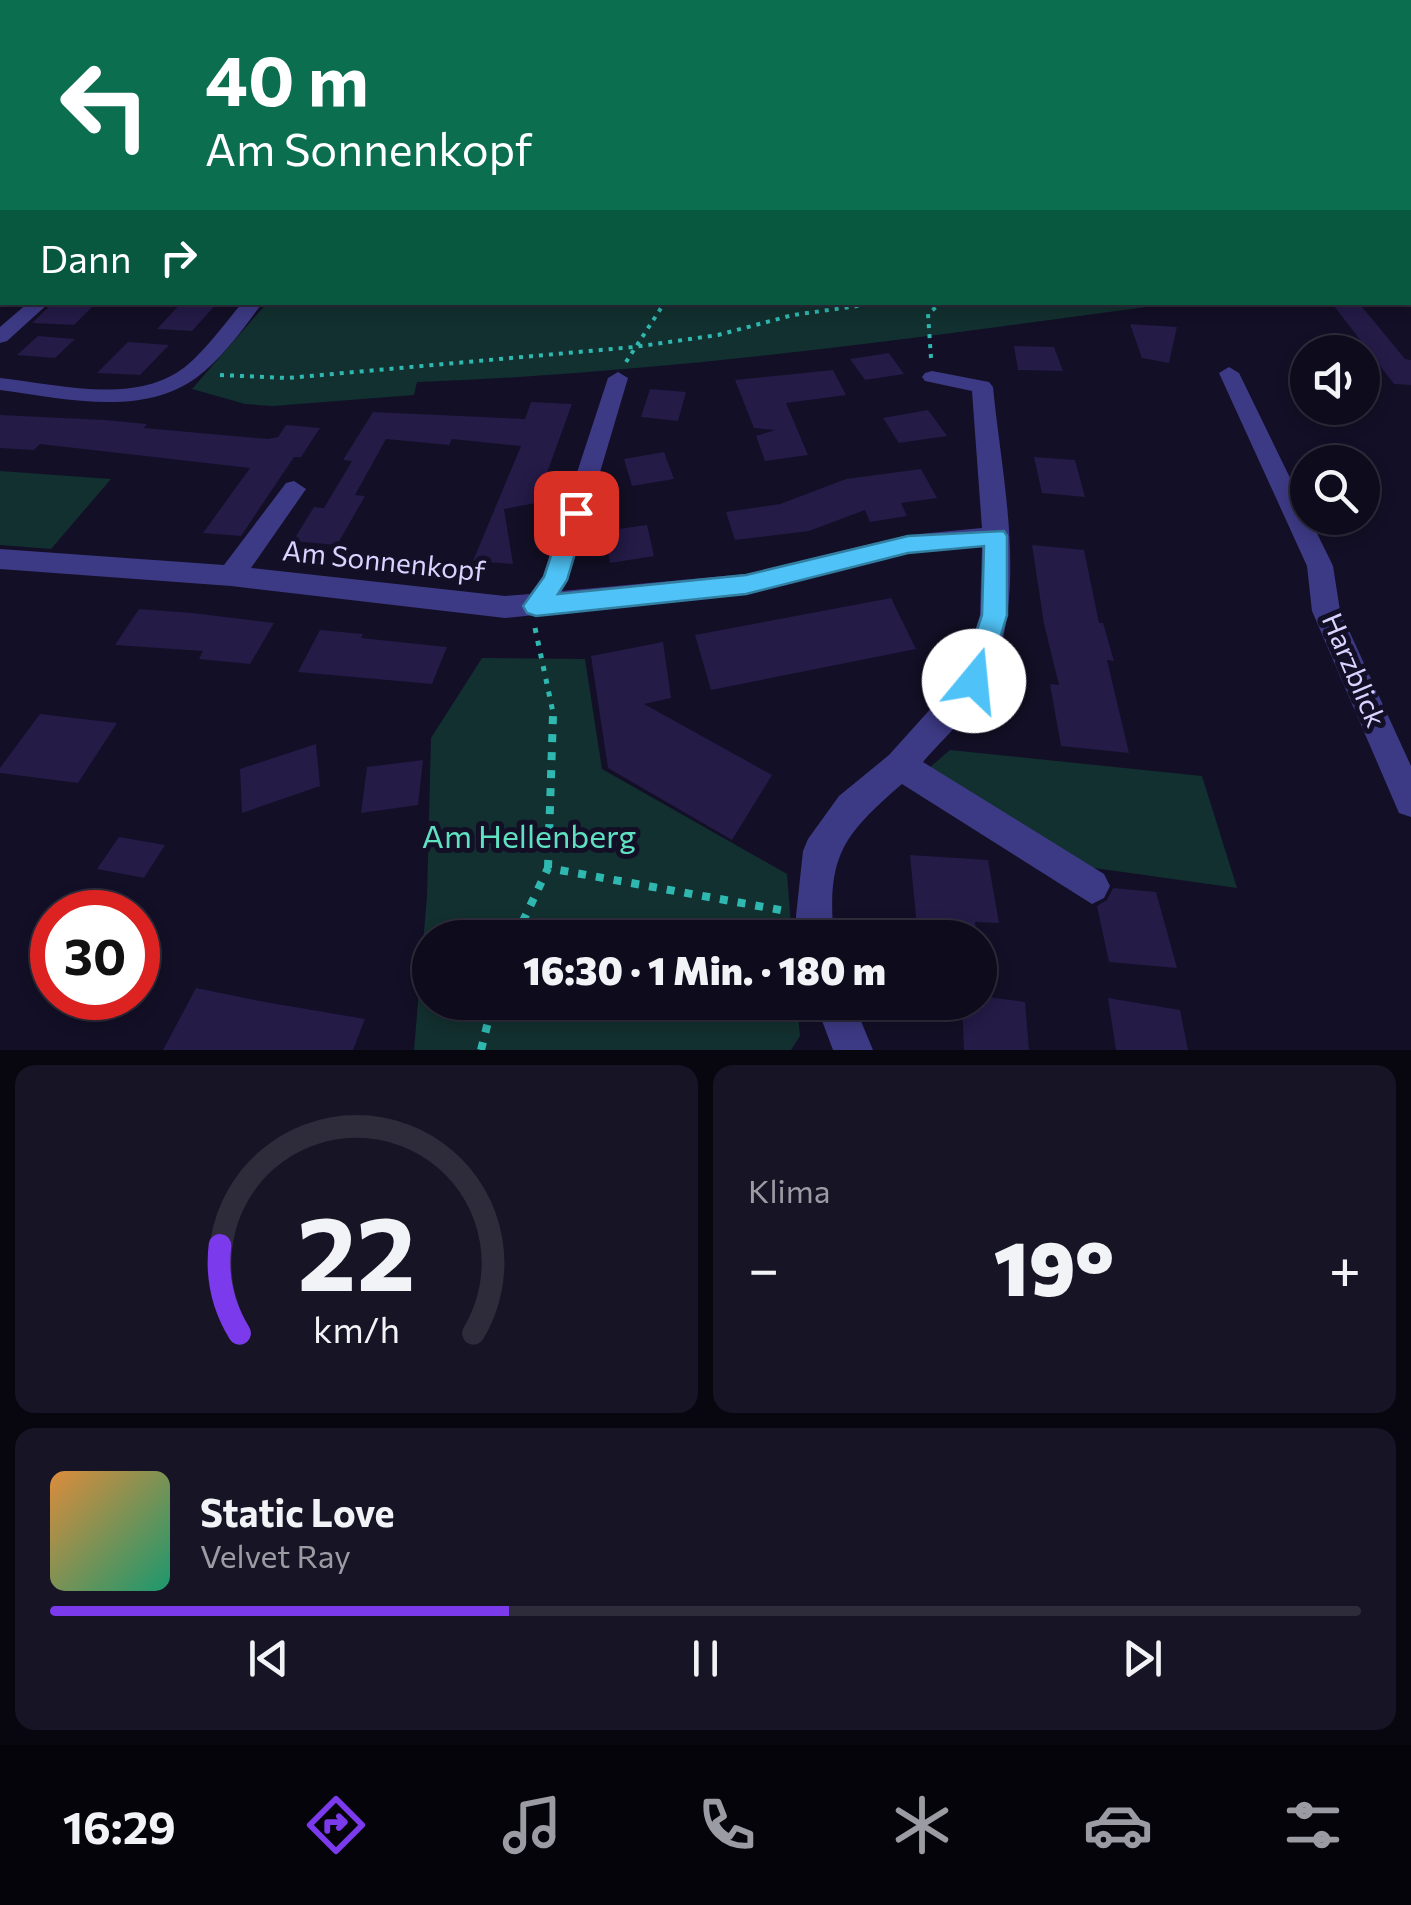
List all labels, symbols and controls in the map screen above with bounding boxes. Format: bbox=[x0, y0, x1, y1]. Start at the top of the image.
text: 40 m bbox=[205, 35, 369, 120]
icon: left bbox=[40, 40, 170, 170]
text: Am Sonnenkopf bbox=[205, 120, 533, 175]
icon: right bbox=[151, 230, 206, 285]
text: Dann bbox=[40, 234, 131, 281]
map controls bbox=[1290, 335, 1380, 535]
button: sound bbox=[1290, 335, 1380, 425]
button: search bbox=[1290, 445, 1380, 535]
pin bbox=[534, 471, 619, 556]
icon: arrive bbox=[549, 486, 604, 541]
street label: Am Sonnenkopf bbox=[281, 532, 487, 588]
street label: Harzblick bbox=[1316, 607, 1394, 732]
position arrow bbox=[922, 629, 1026, 733]
park label: Am Hellenberg bbox=[422, 815, 636, 855]
speed limit sign: 30 bbox=[30, 890, 160, 1020]
text: 16:30 · 1 Min. · 180 m bbox=[523, 946, 886, 993]
text: Klima bbox=[748, 1170, 830, 1210]
text: 22 bbox=[297, 1185, 416, 1312]
text: 19° bbox=[994, 1220, 1114, 1311]
text: − bbox=[748, 1233, 779, 1300]
text: + bbox=[1329, 1233, 1361, 1300]
text: km/h bbox=[313, 1307, 400, 1350]
text: Static Love bbox=[200, 1488, 395, 1535]
text: Velvet Ray bbox=[200, 1535, 351, 1575]
icon: previous bbox=[241, 1631, 296, 1686]
icon: pause bbox=[678, 1631, 733, 1686]
icon: next bbox=[1115, 1631, 1170, 1686]
icon: directions bbox=[301, 1790, 371, 1860]
icon: music bbox=[497, 1790, 567, 1860]
icon: phone bbox=[692, 1790, 762, 1860]
icon: climate bbox=[887, 1790, 957, 1860]
icon: car bbox=[1083, 1790, 1153, 1860]
icon: filters bbox=[1278, 1790, 1348, 1860]
text: 16:29 bbox=[63, 1798, 176, 1853]

